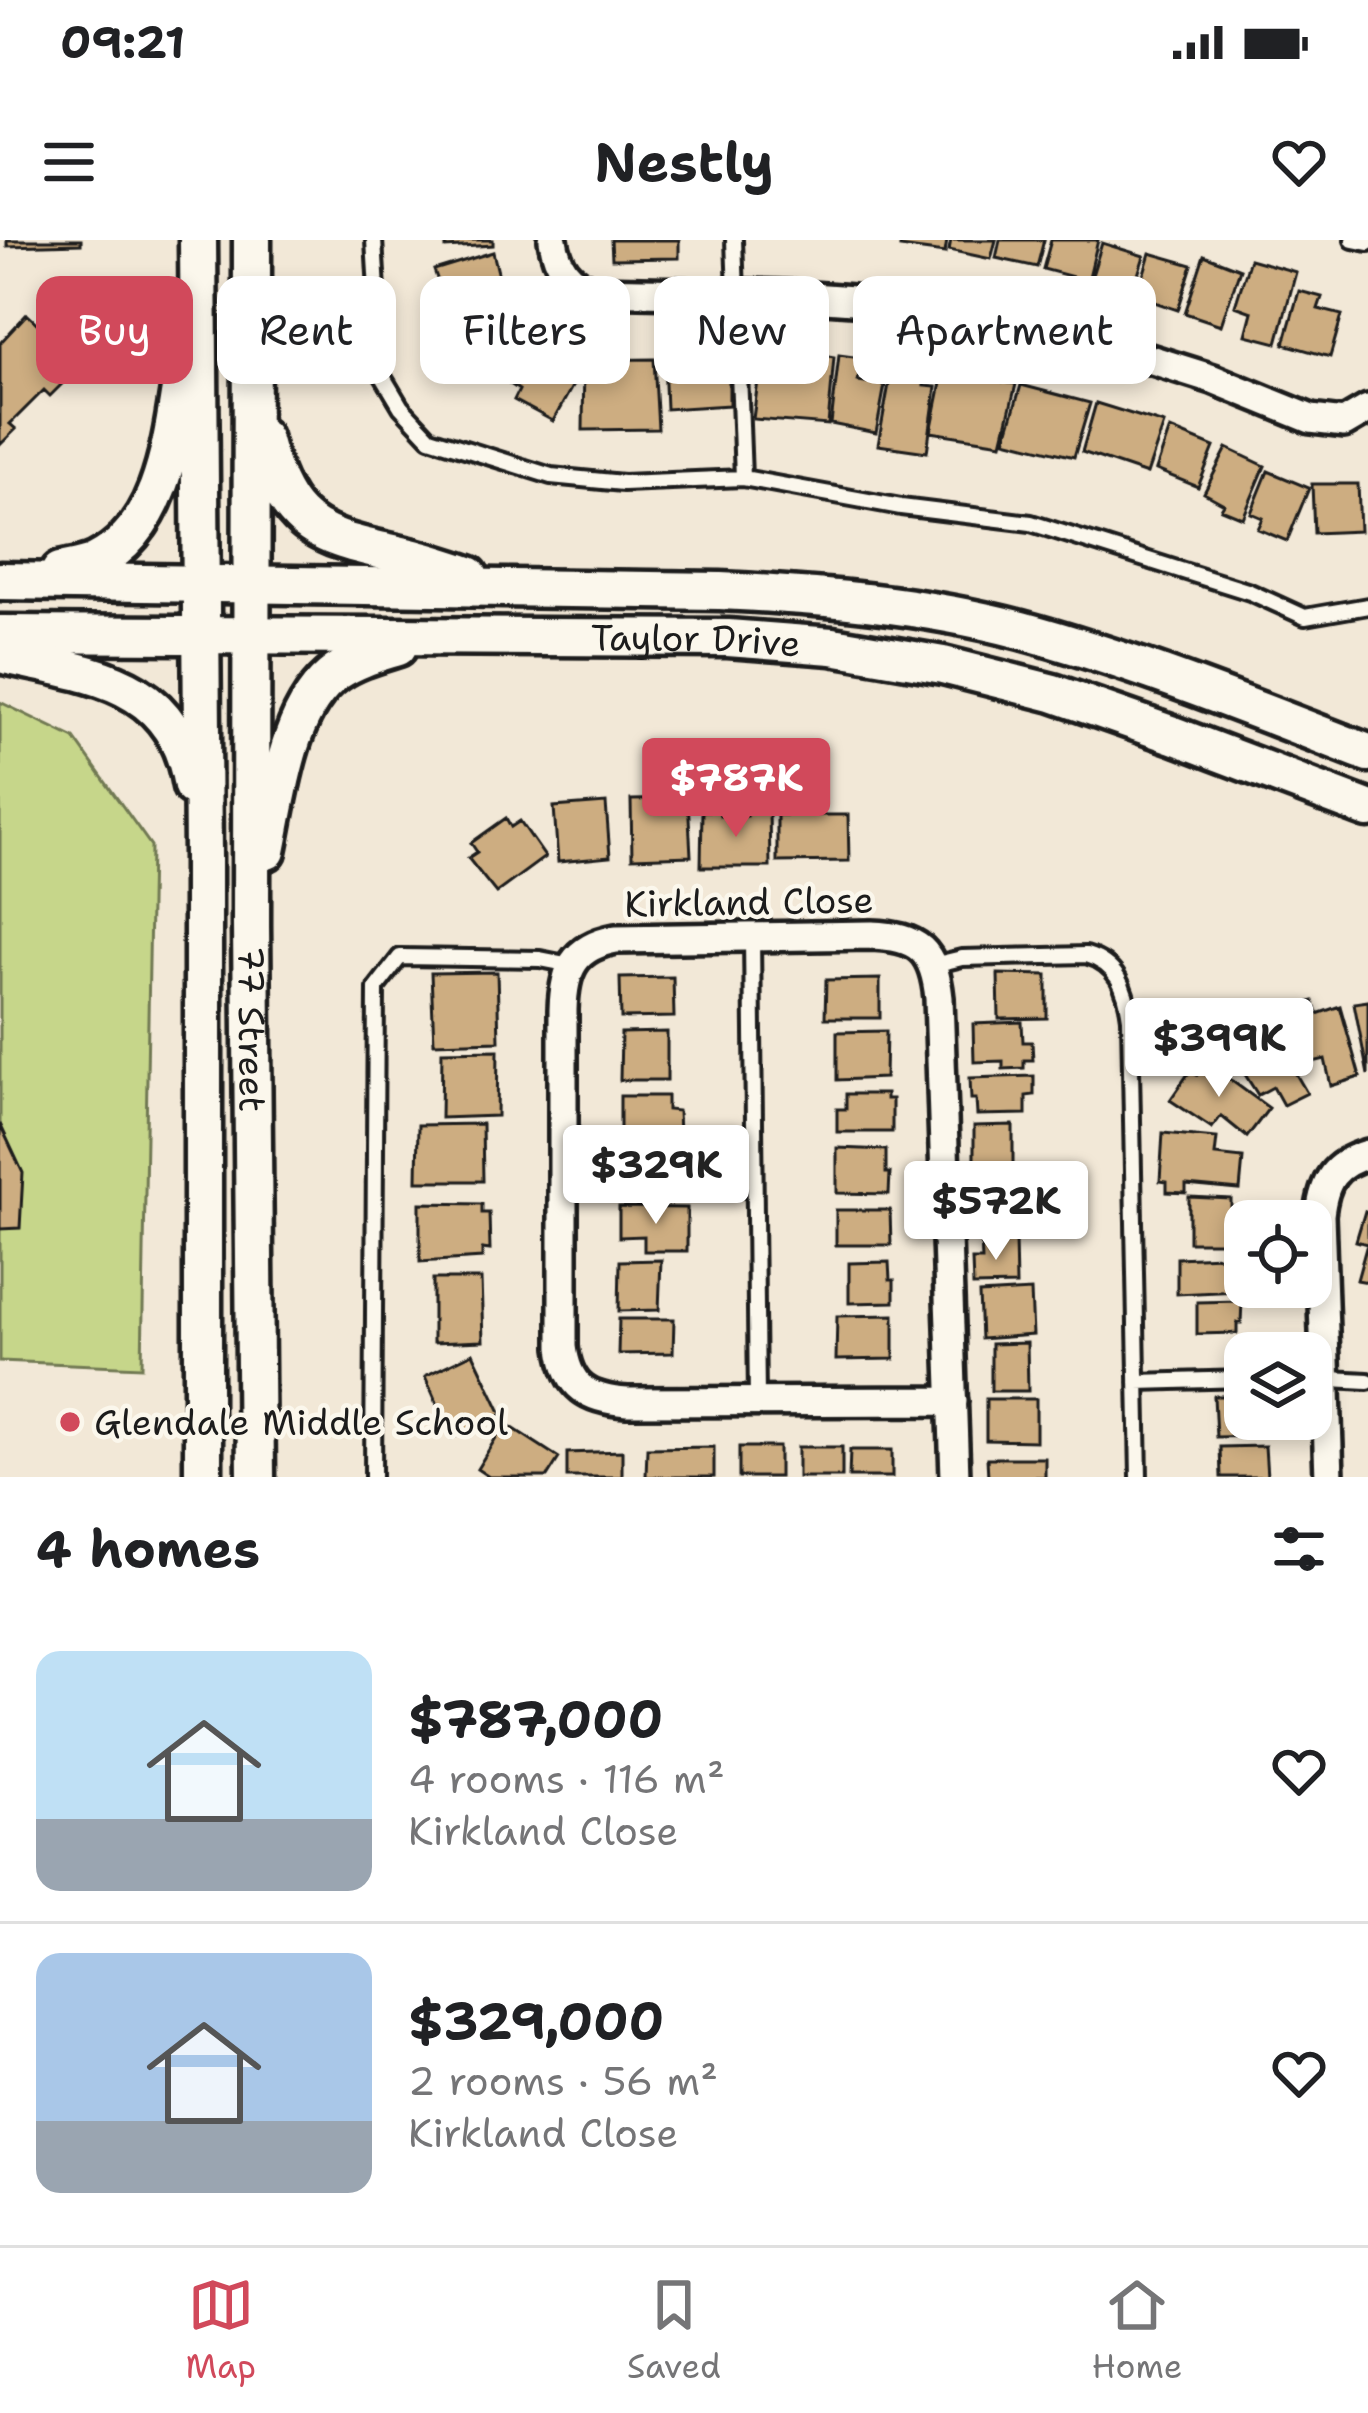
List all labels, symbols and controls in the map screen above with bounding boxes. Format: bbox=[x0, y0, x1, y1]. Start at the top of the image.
text: 09:21 bbox=[60, 12, 185, 72]
text: Nestly bbox=[594, 126, 774, 198]
icon: menu bbox=[36, 129, 102, 195]
icon: heart bbox=[1266, 129, 1332, 195]
chip: Buy bbox=[36, 276, 193, 384]
chip: Rent bbox=[217, 276, 396, 384]
chip: Filters bbox=[420, 276, 630, 384]
chip: New bbox=[654, 276, 829, 384]
chip: Apartment bbox=[853, 276, 1156, 384]
street label: Taylor Drive bbox=[591, 613, 802, 668]
pin: $787K bbox=[652, 738, 820, 840]
text: $787K bbox=[669, 751, 803, 803]
street label: Kirkland Close bbox=[624, 875, 874, 929]
street label: 77 Street bbox=[227, 946, 277, 1112]
pin: $399K bbox=[1135, 998, 1303, 1100]
text: $399K bbox=[1152, 1011, 1286, 1063]
pin: $329K bbox=[572, 1125, 740, 1227]
text: $329K bbox=[590, 1138, 722, 1190]
pin: $572K bbox=[912, 1161, 1080, 1263]
text: $572K bbox=[931, 1174, 1061, 1226]
map controls bbox=[1224, 1200, 1332, 1440]
button: locate bbox=[1224, 1200, 1332, 1308]
button: layers bbox=[1224, 1332, 1332, 1440]
place label: Glendale Middle School bbox=[94, 1398, 508, 1447]
marker: Glendale Middle School bbox=[57, 1409, 83, 1435]
text: 4 homes bbox=[36, 1515, 260, 1583]
icon: filters bbox=[1266, 1516, 1332, 1582]
text: $787,000 bbox=[408, 1685, 663, 1753]
icon: home bbox=[132, 1699, 276, 1843]
icon: heart bbox=[1266, 1738, 1332, 1804]
text: 4 rooms · 116 m² bbox=[408, 1753, 725, 1805]
text: Kirkland Close bbox=[408, 1805, 678, 1857]
text: $329,000 bbox=[408, 1987, 664, 2055]
icon: home bbox=[132, 2001, 276, 2145]
icon: heart bbox=[1266, 2040, 1332, 2106]
text: 2 rooms · 56 m² bbox=[408, 2055, 718, 2107]
text: Kirkland Close bbox=[408, 2107, 678, 2159]
tab: Map bbox=[185, 2272, 256, 2389]
tab: Saved bbox=[627, 2272, 721, 2389]
tab: Home bbox=[1092, 2272, 1182, 2389]

